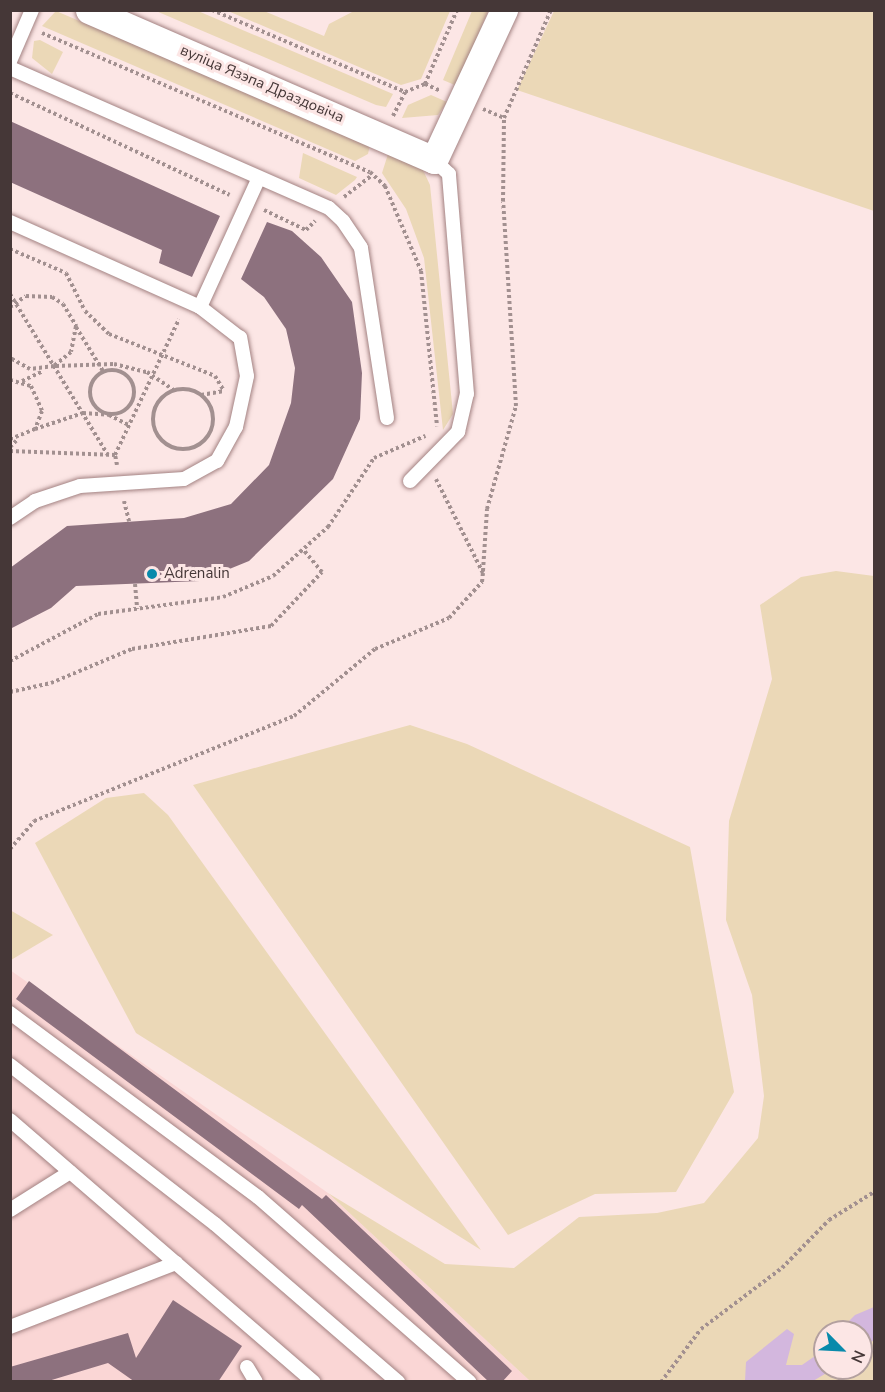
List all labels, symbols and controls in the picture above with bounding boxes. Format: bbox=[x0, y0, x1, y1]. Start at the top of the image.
street label: вуліца Язэпа Драздовіча bbox=[177, 41, 347, 127]
place label: Adrenalin bbox=[164, 565, 230, 583]
marker: Adrenalin bbox=[145, 567, 159, 581]
north arrow bbox=[813, 1320, 873, 1380]
text: N bbox=[845, 1347, 870, 1366]

